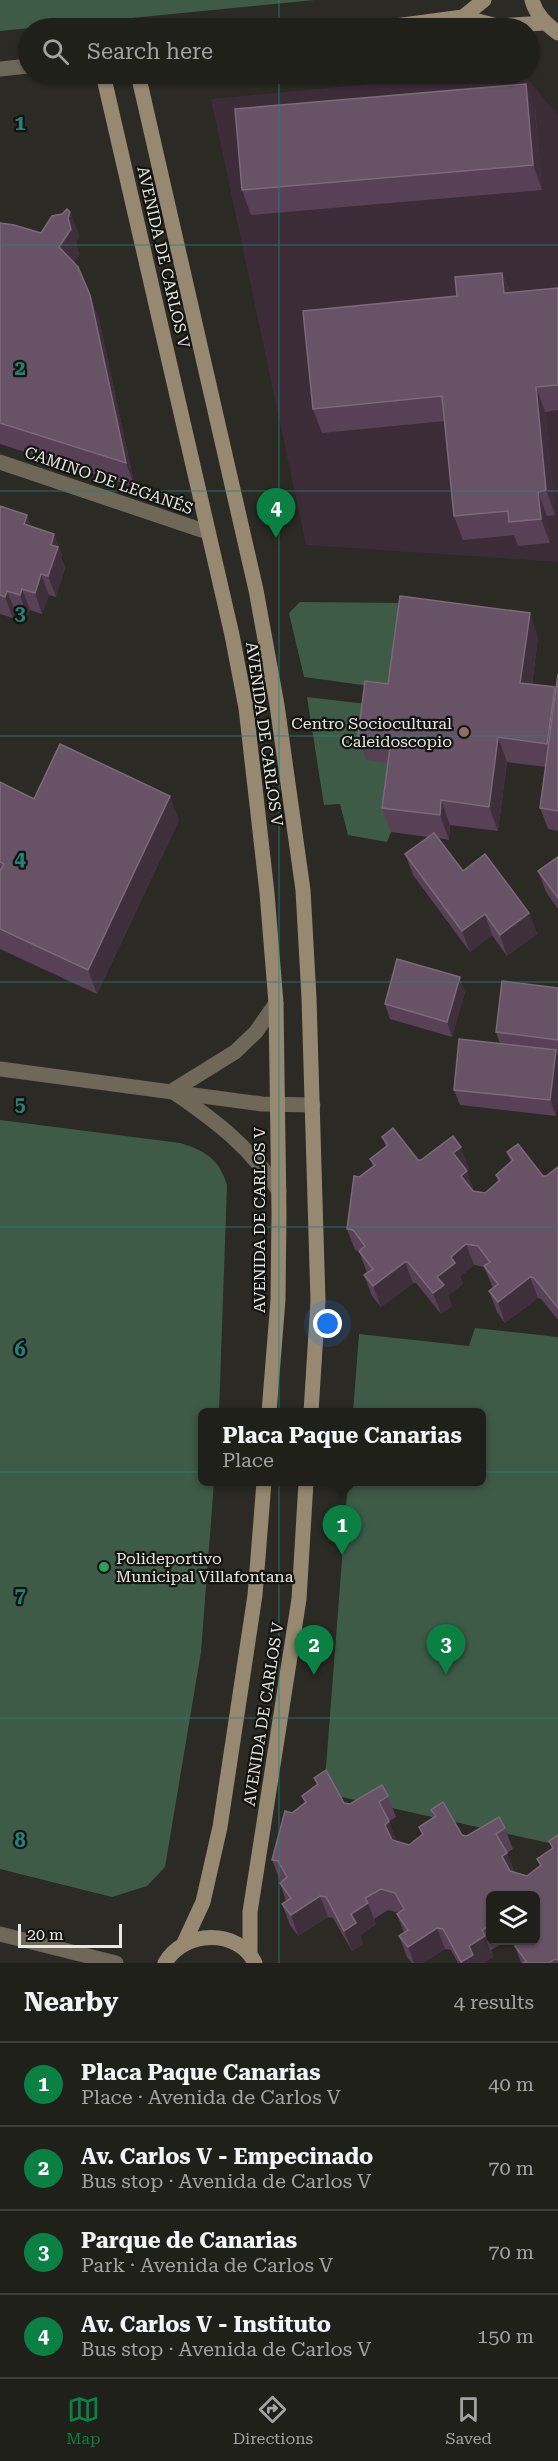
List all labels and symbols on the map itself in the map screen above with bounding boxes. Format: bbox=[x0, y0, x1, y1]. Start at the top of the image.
text: 1 bbox=[14, 111, 26, 135]
street label: AVENIDA DE CARLOS V bbox=[133, 164, 194, 351]
text: 2 bbox=[14, 356, 26, 380]
street label: CAMINO DE LEGANÉS bbox=[22, 443, 196, 518]
pin: 4 bbox=[256, 488, 296, 538]
text: 3 bbox=[14, 601, 26, 625]
street label: AVENIDA DE CARLOS V bbox=[242, 641, 287, 828]
place label: Centro Sociocultural Caleidoscopio bbox=[291, 714, 452, 751]
marker: Centro Sociocultural Caleidoscopio bbox=[457, 725, 471, 739]
text: 4 bbox=[14, 847, 26, 871]
text: 5 bbox=[14, 1092, 26, 1116]
street label: AVENIDA DE CARLOS V bbox=[250, 1126, 269, 1313]
your location bbox=[313, 1309, 342, 1338]
text: 6 bbox=[14, 1337, 26, 1361]
pin: 1 bbox=[322, 1506, 362, 1555]
place label: Polideportivo Municipal Villafontana bbox=[116, 1549, 294, 1586]
marker: Polideportivo Municipal Villafontana bbox=[97, 1560, 111, 1574]
text: 7 bbox=[14, 1583, 26, 1607]
street label: AVENIDA DE CARLOS V bbox=[240, 1620, 288, 1807]
pin: 3 bbox=[426, 1624, 466, 1674]
pin: 2 bbox=[294, 1626, 334, 1675]
text: 8 bbox=[14, 1828, 26, 1852]
scale bar bbox=[18, 1921, 122, 1948]

